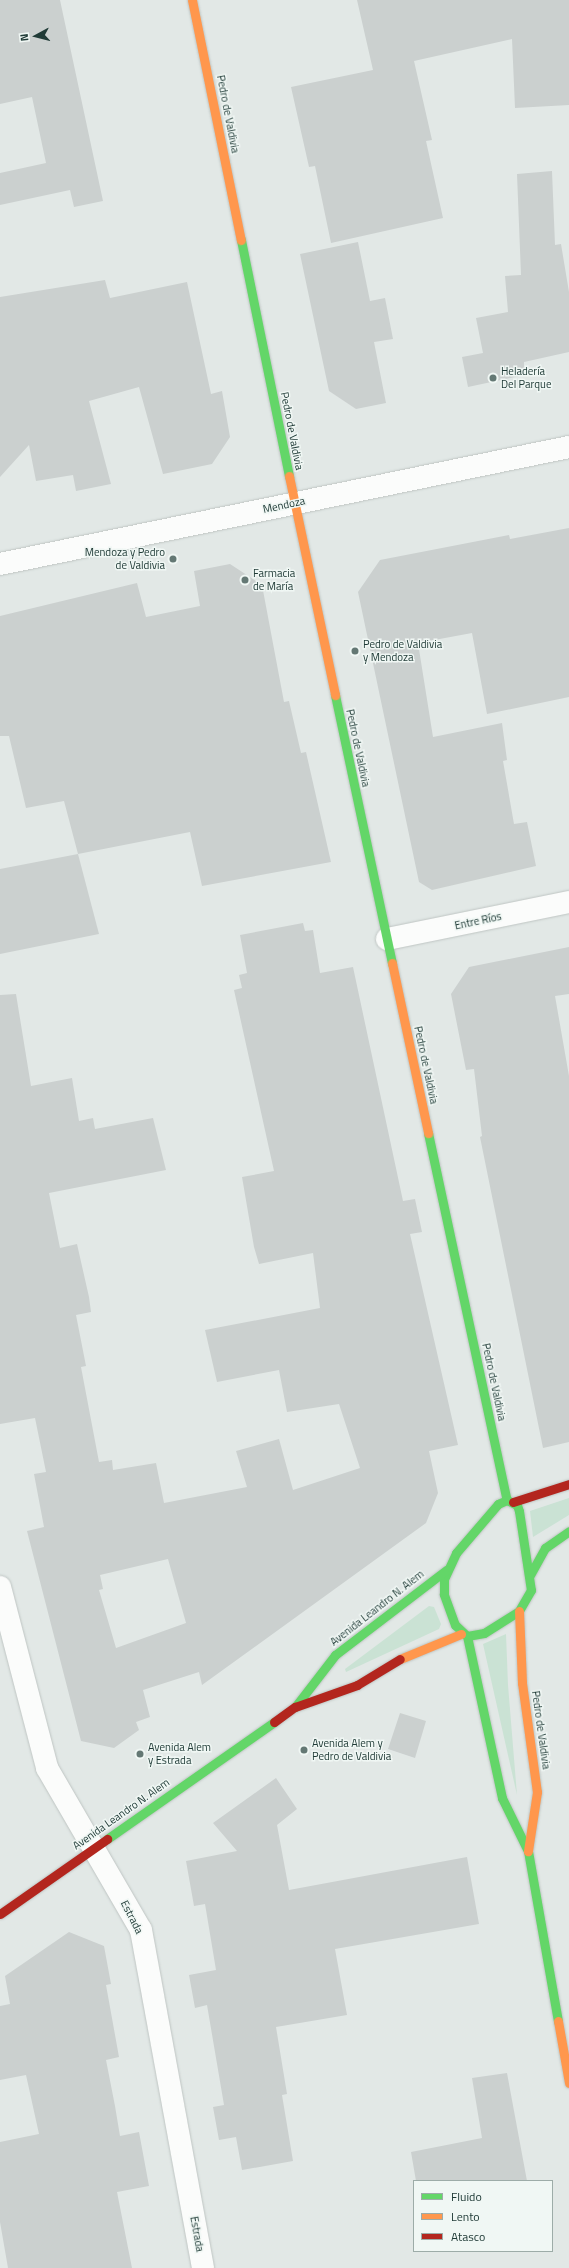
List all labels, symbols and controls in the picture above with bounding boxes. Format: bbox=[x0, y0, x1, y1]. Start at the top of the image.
north arrow bbox=[16, 16, 56, 56]
text: N bbox=[16, 33, 32, 42]
street label: Pedro de Valdivia bbox=[214, 74, 242, 154]
place label: Heladería Del Parque bbox=[501, 365, 551, 391]
marker: Heladería Del Parque bbox=[488, 373, 498, 383]
street label: Pedro de Valdivia bbox=[278, 391, 306, 471]
street label: Mendoza bbox=[262, 494, 306, 516]
place label: Mendoza y Pedro de Valdivia bbox=[85, 546, 165, 572]
marker: Mendoza y Pedro de Valdivia bbox=[168, 554, 178, 564]
place label: Farmacia de María bbox=[253, 567, 295, 593]
marker: Farmacia de María bbox=[240, 575, 250, 585]
place label: Pedro de Valdivia y Mendoza bbox=[363, 638, 442, 664]
marker: Pedro de Valdivia y Mendoza bbox=[350, 646, 360, 656]
street label: Pedro de Valdivia bbox=[343, 708, 373, 788]
street label: Entre Ríos bbox=[453, 910, 503, 932]
street label: Pedro de Valdivia bbox=[411, 1025, 441, 1105]
street label: Pedro de Valdivia bbox=[479, 1342, 509, 1422]
street label: Avenida Leandro N. Alem bbox=[328, 1567, 426, 1649]
street label: Pedro de Valdivia bbox=[529, 1690, 553, 1770]
place label: Avenida Alem y Pedro de Valdivia bbox=[312, 1737, 391, 1763]
place label: Avenida Alem y Estrada bbox=[148, 1741, 211, 1767]
marker: Avenida Alem y Pedro de Valdivia bbox=[299, 1745, 309, 1755]
marker: Avenida Alem y Estrada bbox=[135, 1749, 145, 1759]
street label: Avenida Leandro N. Alem bbox=[70, 1776, 172, 1852]
street label: Estrada bbox=[118, 1898, 146, 1936]
legend bbox=[413, 2180, 553, 2252]
text: Fluido bbox=[451, 2187, 482, 2206]
text: Lento bbox=[451, 2207, 480, 2226]
street label: Estrada bbox=[187, 2215, 207, 2253]
text: Atasco bbox=[451, 2227, 485, 2246]

